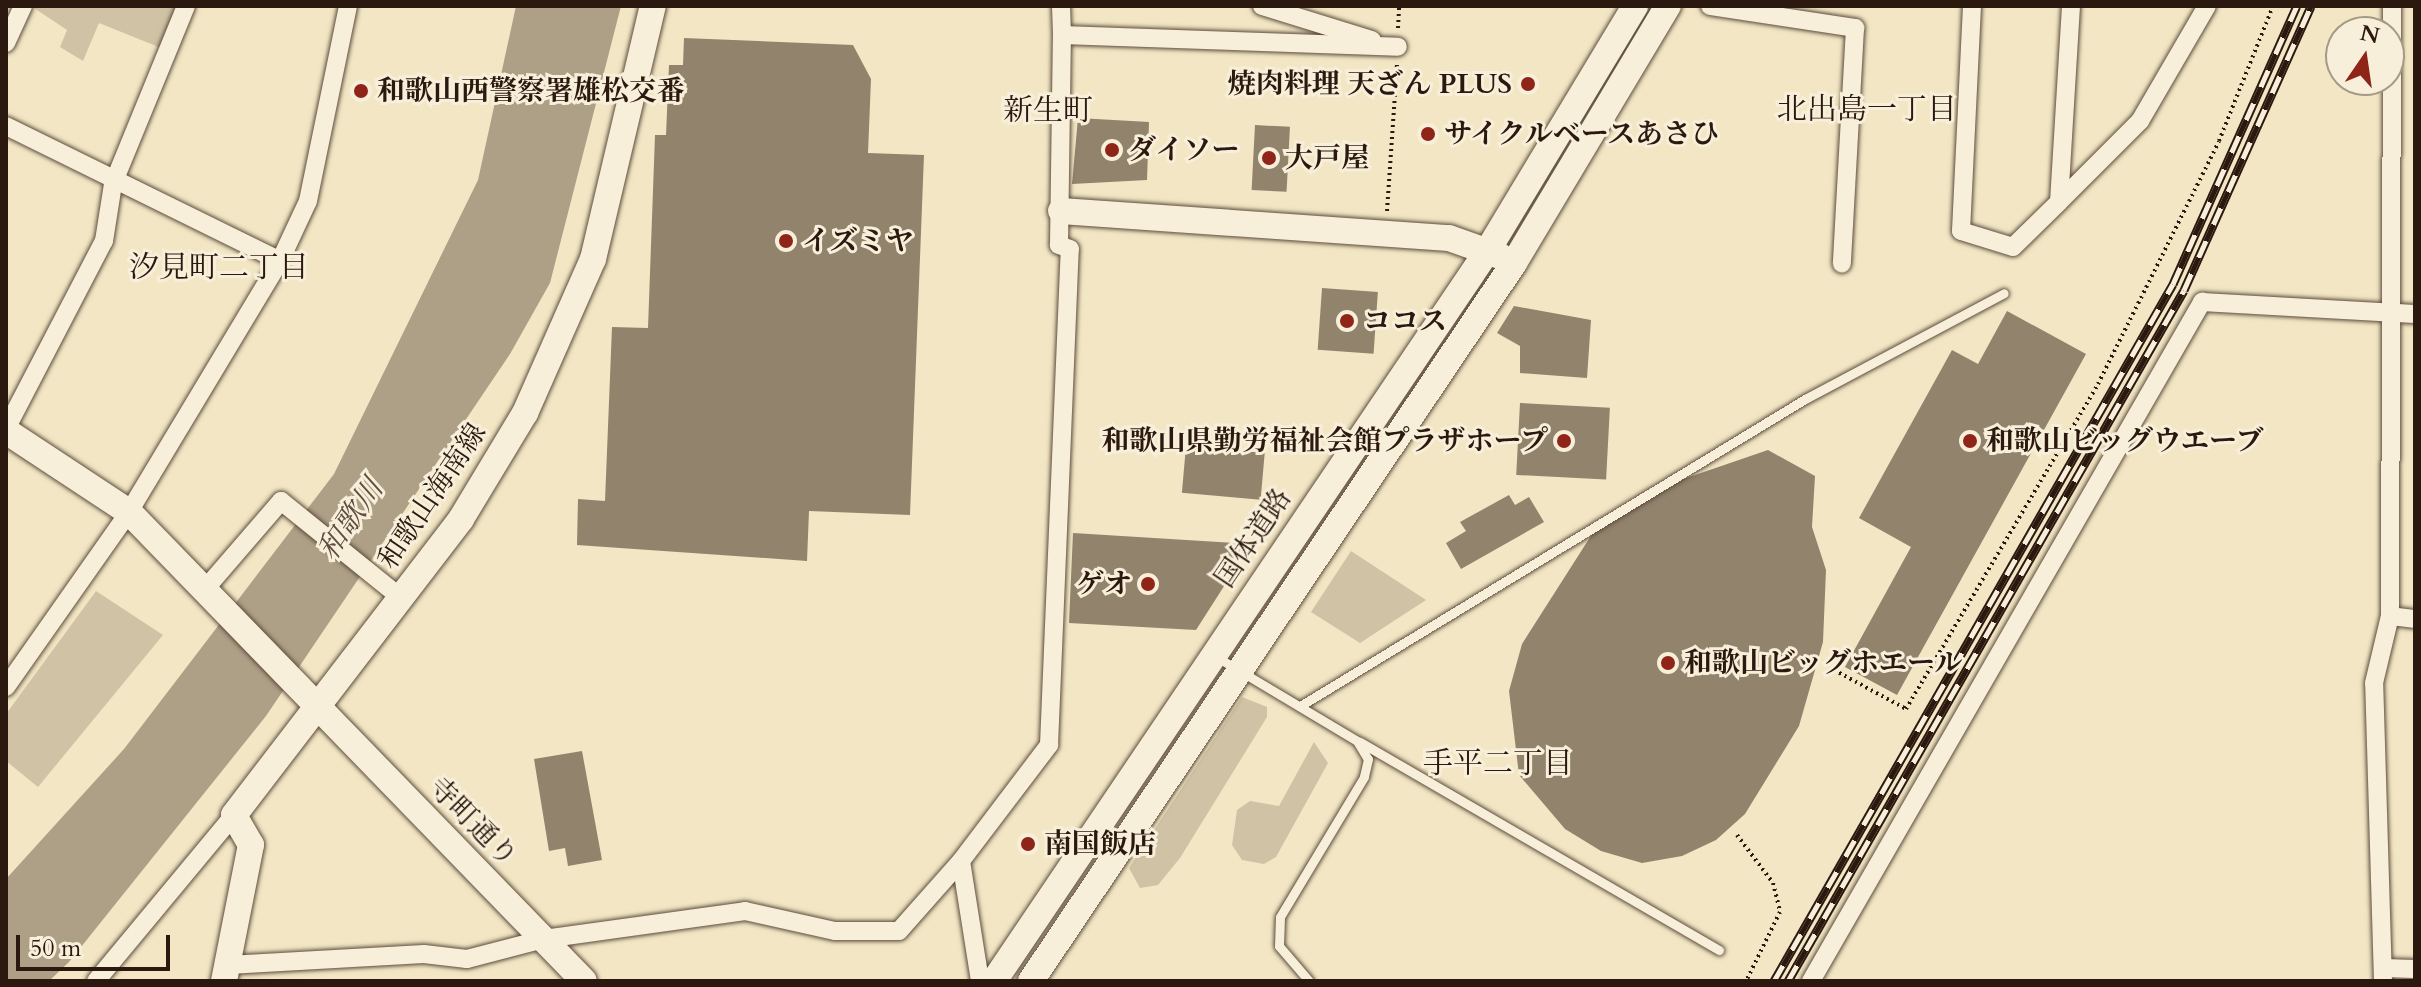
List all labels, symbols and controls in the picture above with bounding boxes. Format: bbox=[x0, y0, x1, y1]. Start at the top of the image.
north arrow bbox=[2325, 16, 2405, 96]
text: N bbox=[2357, 18, 2383, 51]
place label: 焼肉料理 天ざん PLUS bbox=[1228, 67, 1512, 101]
place label: 和歌山西警察署雄松交番 bbox=[377, 74, 685, 108]
marker: 焼肉料理 天ざん PLUS bbox=[1519, 75, 1537, 93]
marker: 和歌山西警察署雄松交番 bbox=[352, 82, 370, 100]
district label: 北出島一丁目 bbox=[1777, 92, 1957, 128]
district label: 新生町 bbox=[1003, 93, 1093, 129]
place label: サイクルベースあさひ bbox=[1444, 117, 1724, 151]
marker: サイクルベースあさひ bbox=[1419, 125, 1437, 143]
place label: ダイソー bbox=[1128, 133, 1240, 167]
marker: ダイソー bbox=[1103, 141, 1121, 159]
place label: 大戸屋 bbox=[1285, 141, 1369, 175]
marker: 大戸屋 bbox=[1260, 149, 1278, 167]
place label: イズミヤ bbox=[802, 224, 914, 258]
marker: イズミヤ bbox=[777, 232, 795, 250]
district label: 汐見町二丁目 bbox=[129, 250, 309, 286]
place label: ココス bbox=[1363, 304, 1447, 338]
marker: ココス bbox=[1338, 312, 1356, 330]
street label: 和歌山海南線 bbox=[371, 417, 493, 575]
place label: 和歌山県勤労福祉会館プラザホープ bbox=[1100, 424, 1548, 458]
place label: 和歌山ビッグウエーブ bbox=[1986, 424, 2266, 458]
marker: 和歌山県勤労福祉会館プラザホープ bbox=[1555, 432, 1573, 450]
marker: 和歌山ビッグウエーブ bbox=[1961, 432, 1979, 450]
water label: 和歌川 bbox=[311, 473, 391, 567]
street label: 国体道路 bbox=[1208, 482, 1298, 594]
place label: ゲオ bbox=[1076, 567, 1132, 601]
marker: ゲオ bbox=[1139, 575, 1157, 593]
place label: 和歌山ビッグホエール bbox=[1684, 646, 1964, 680]
marker: 和歌山ビッグホエール bbox=[1659, 654, 1677, 672]
district label: 手平二丁目 bbox=[1423, 746, 1573, 782]
street label: 寺町通り bbox=[422, 771, 524, 873]
place label: 南国飯店 bbox=[1044, 827, 1156, 861]
marker: 南国飯店 bbox=[1019, 835, 1037, 853]
scale bar bbox=[20, 919, 174, 969]
text: 50 m bbox=[30, 932, 81, 965]

